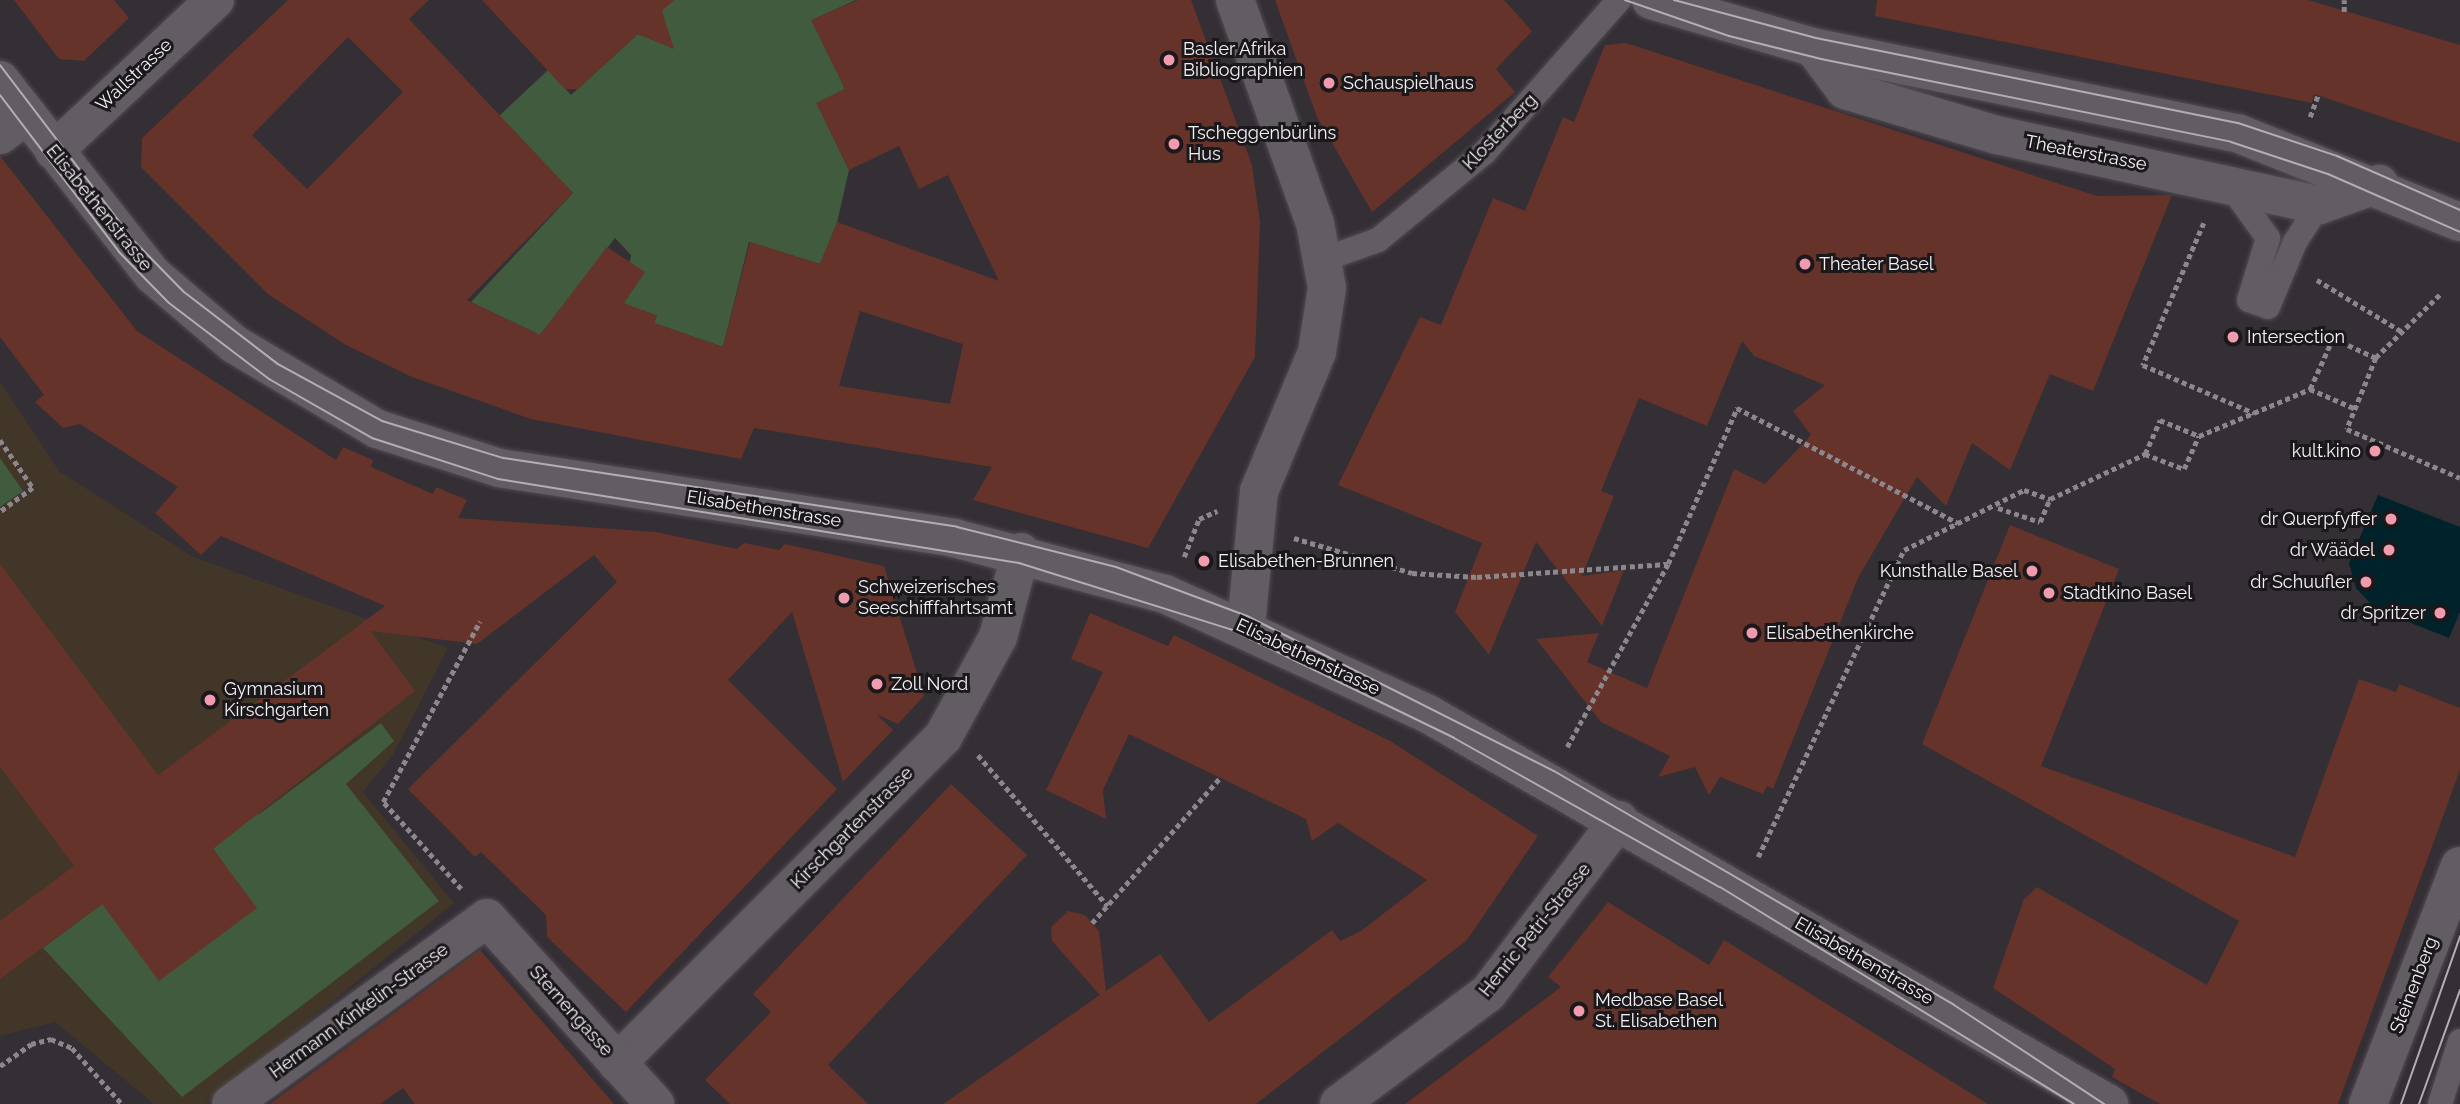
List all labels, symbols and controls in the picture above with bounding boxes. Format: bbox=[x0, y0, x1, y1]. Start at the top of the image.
street label: Wallstrasse bbox=[91, 34, 177, 116]
place label: Basler Afrika Bibliographien bbox=[1183, 39, 1303, 82]
marker: Basler Afrika Bibliographien bbox=[1161, 52, 1177, 68]
place label: Schauspielhaus bbox=[1343, 72, 1474, 94]
marker: Schauspielhaus bbox=[1321, 75, 1337, 91]
street label: Klosterberg bbox=[1458, 89, 1542, 175]
place label: Tscheggenbürlins Hus bbox=[1188, 123, 1336, 166]
street label: Theaterstrasse bbox=[2023, 131, 2149, 175]
marker: Tscheggenbürlins Hus bbox=[1166, 136, 1182, 152]
street label: Elisabethenstrasse bbox=[41, 140, 157, 276]
place label: Theater Basel bbox=[1819, 253, 1934, 275]
marker: Theater Basel bbox=[1797, 256, 1813, 272]
place label: Intersection bbox=[2247, 326, 2345, 348]
marker: Intersection bbox=[2225, 329, 2241, 345]
place label: kult.kino bbox=[2292, 440, 2361, 462]
marker: kult.kino bbox=[2367, 443, 2383, 459]
street label: Elisabethenstrasse bbox=[685, 486, 843, 532]
place label: dr Querpfyffer bbox=[2260, 508, 2377, 530]
marker: dr Querpfyffer bbox=[2383, 511, 2399, 527]
place label: dr Wäädel bbox=[2289, 539, 2375, 561]
marker: dr Wäädel bbox=[2381, 542, 2397, 558]
place label: Elisabethen-Brunnen bbox=[1218, 550, 1394, 572]
marker: Elisabethen-Brunnen bbox=[1196, 553, 1212, 569]
place label: Kunsthalle Basel bbox=[1880, 560, 2018, 582]
marker: Kunsthalle Basel bbox=[2024, 563, 2040, 579]
place label: dr Schuufler bbox=[2250, 571, 2352, 593]
marker: dr Schuufler bbox=[2358, 574, 2374, 590]
place label: Schweizerisches Seeschifffahrtsamt bbox=[858, 577, 1013, 620]
place label: Stadtkino Basel bbox=[2063, 582, 2192, 604]
marker: Stadtkino Basel bbox=[2041, 585, 2057, 601]
marker: Schweizerisches Seeschifffahrtsamt bbox=[836, 590, 852, 606]
place label: dr Spritzer bbox=[2340, 602, 2426, 624]
marker: dr Spritzer bbox=[2432, 605, 2448, 621]
street label: Elisabethenstrasse bbox=[1233, 614, 1383, 700]
place label: Elisabethenkirche bbox=[1766, 622, 1914, 644]
marker: Elisabethenkirche bbox=[1744, 625, 1760, 641]
place label: Zoll Nord bbox=[891, 673, 969, 695]
marker: Zoll Nord bbox=[869, 676, 885, 692]
place label: Gymnasium Kirschgarten bbox=[224, 679, 329, 722]
marker: Gymnasium Kirschgarten bbox=[202, 692, 218, 708]
street label: Kirschgartenstrasse bbox=[786, 762, 918, 894]
street label: Henric Petri-Strasse bbox=[1475, 859, 1595, 1001]
street label: Elisabethenstrasse bbox=[1791, 913, 1937, 1009]
street label: Steinenberg bbox=[2386, 934, 2442, 1036]
street label: Hermann Kinkelin-Strasse bbox=[266, 939, 452, 1083]
street label: Sternengasse bbox=[525, 961, 617, 1061]
place label: Medbase Basel St. Elisabethen bbox=[1595, 990, 1723, 1032]
marker: Medbase Basel St. Elisabethen bbox=[1569, 1001, 1589, 1021]

